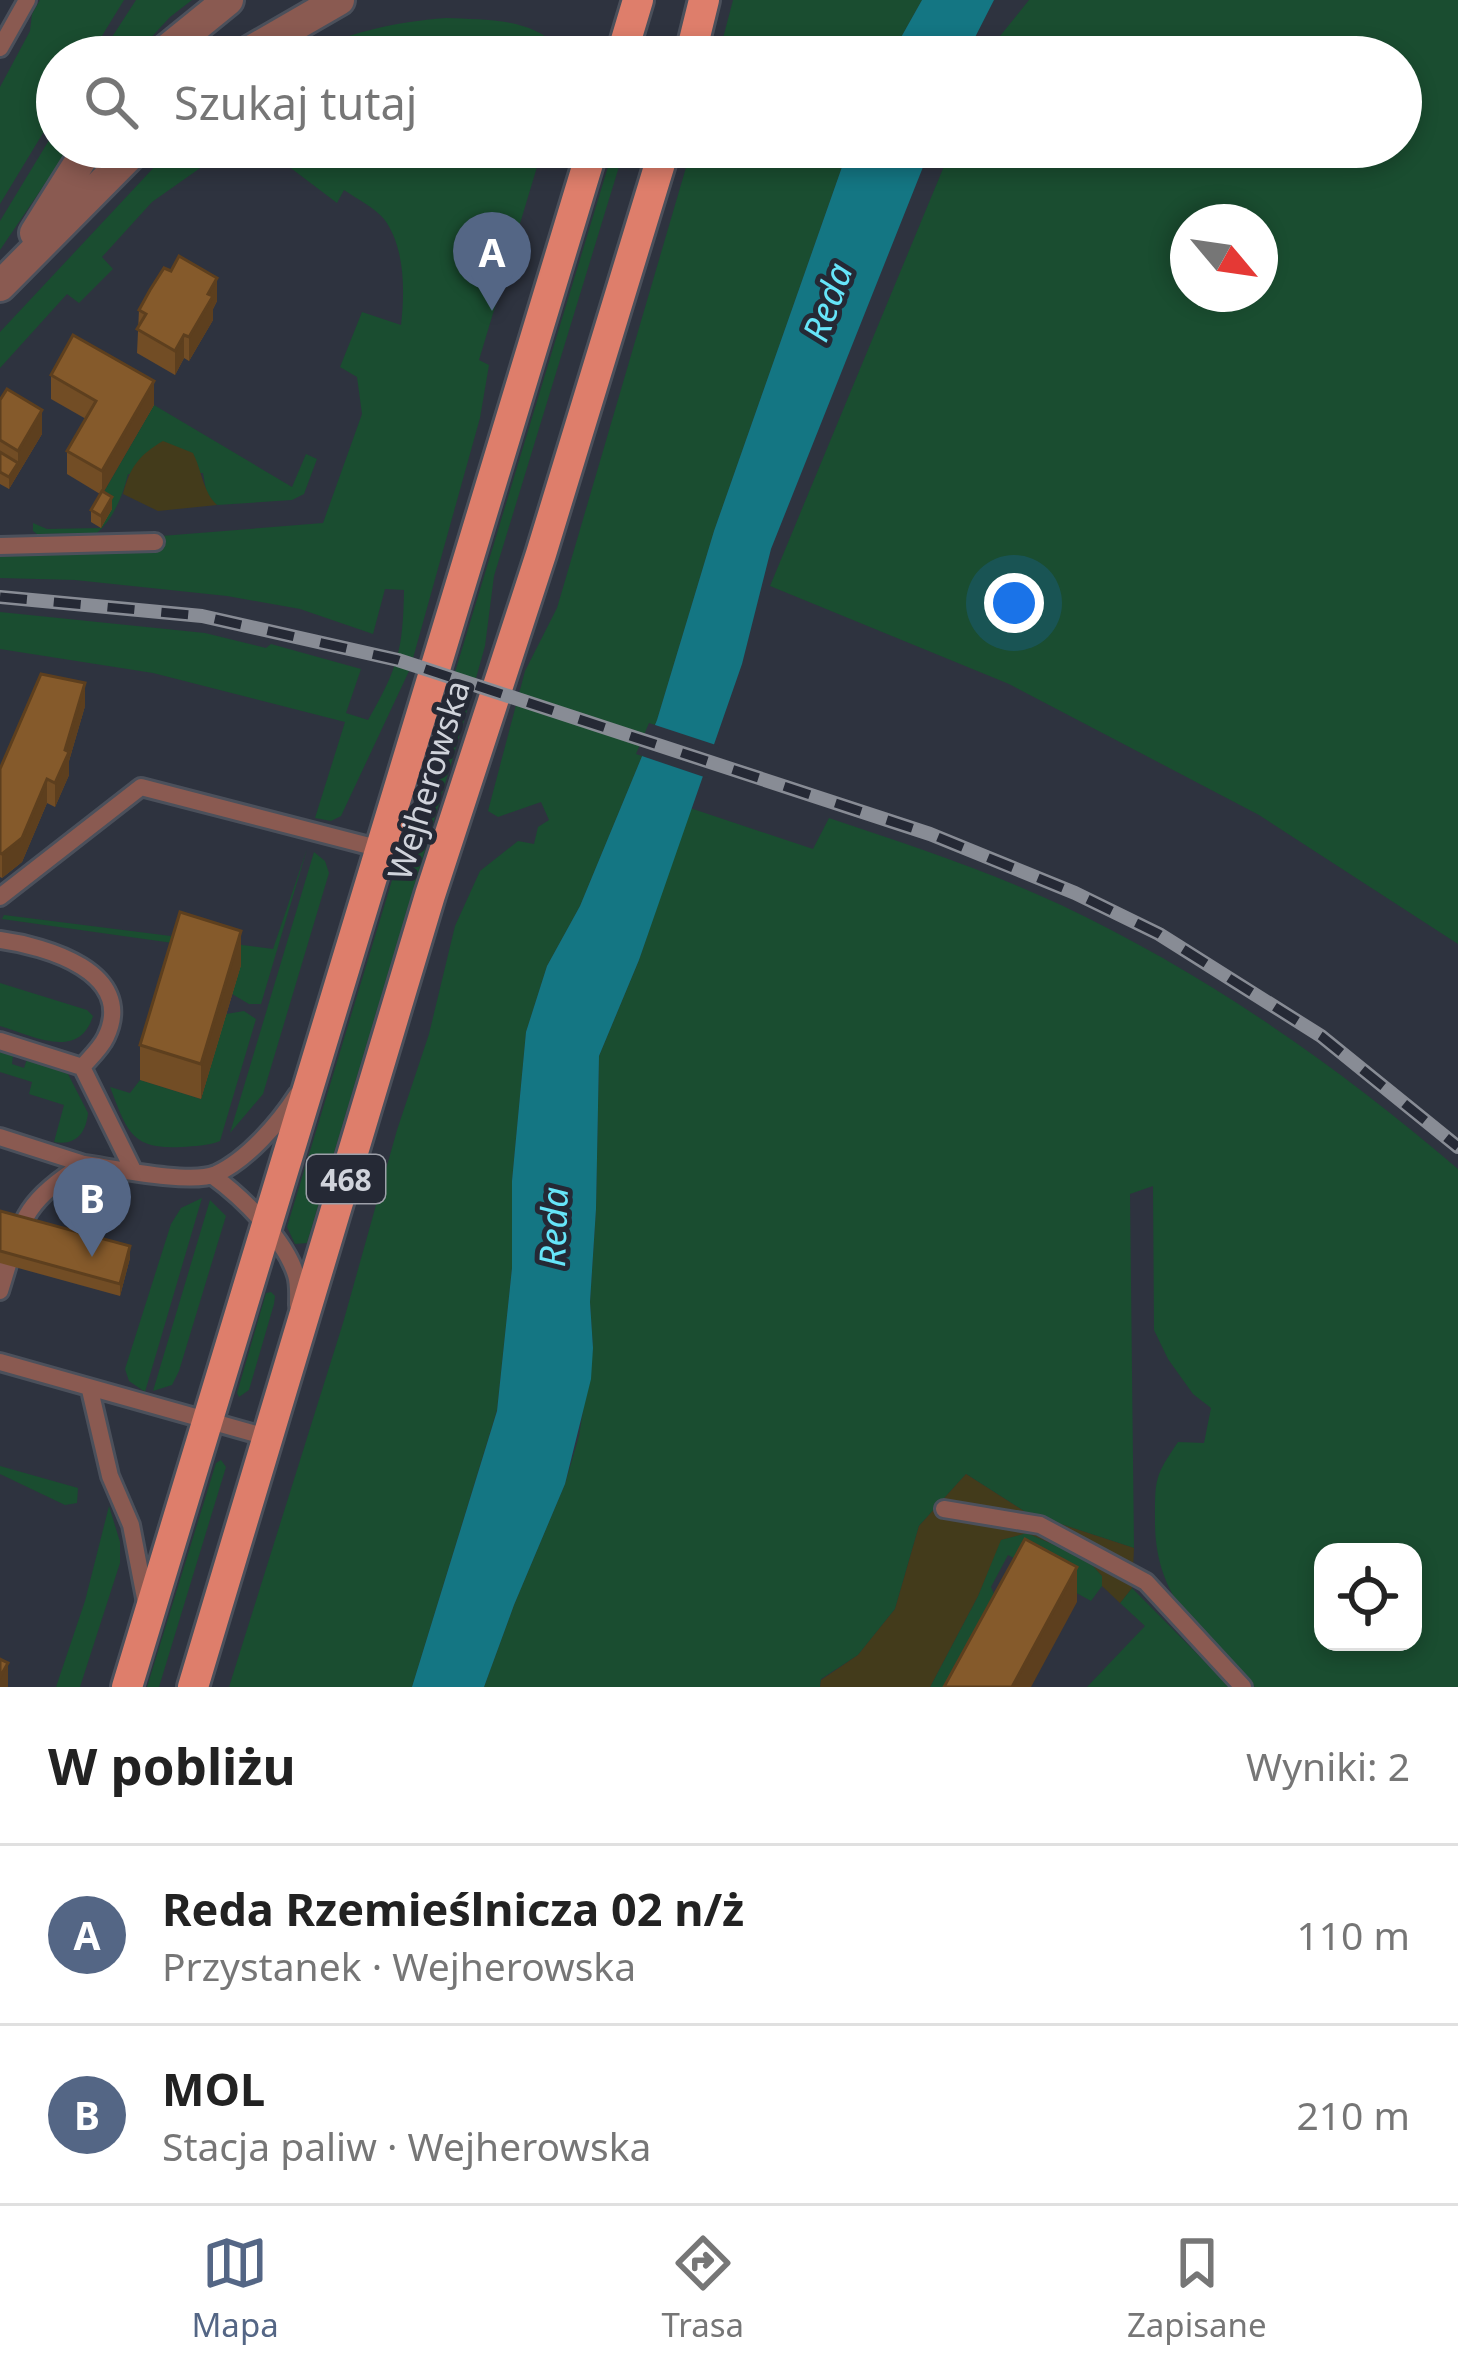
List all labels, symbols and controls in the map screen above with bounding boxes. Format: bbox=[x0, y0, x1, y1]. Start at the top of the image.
search box bbox=[36, 36, 1422, 168]
icon: search bbox=[78, 69, 144, 135]
text: Szukaj tutaj bbox=[174, 72, 417, 133]
north arrow bbox=[1170, 204, 1278, 312]
pin: A bbox=[453, 212, 531, 311]
water label: Reda bbox=[790, 256, 864, 348]
your location bbox=[984, 573, 1044, 633]
street label: Wejherowska bbox=[376, 675, 480, 885]
road number: 468 bbox=[307, 1155, 385, 1203]
pin: B bbox=[53, 1158, 131, 1257]
water label: Reda bbox=[527, 1186, 579, 1268]
map controls bbox=[1314, 1543, 1422, 1651]
button: locate bbox=[1314, 1543, 1422, 1651]
text: W pobliżu bbox=[48, 1730, 296, 1800]
text: Wyniki: 2 bbox=[1246, 1739, 1410, 1792]
text: Reda Rzemieślnicza 02 n/ż bbox=[162, 1878, 744, 1939]
text: A bbox=[74, 1908, 101, 1961]
text: 110 m bbox=[1296, 1908, 1410, 1961]
text: Przystanek · Wejherowska bbox=[162, 1939, 636, 1992]
text: MOL bbox=[162, 2058, 265, 2119]
text: B bbox=[74, 2088, 100, 2141]
text: 210 m bbox=[1296, 2088, 1410, 2141]
text: Stacja paliw · Wejherowska bbox=[162, 2119, 651, 2172]
tab: Mapa bbox=[191, 2230, 279, 2347]
tab: Trasa bbox=[662, 2230, 744, 2347]
tab: Zapisane bbox=[1127, 2230, 1267, 2347]

